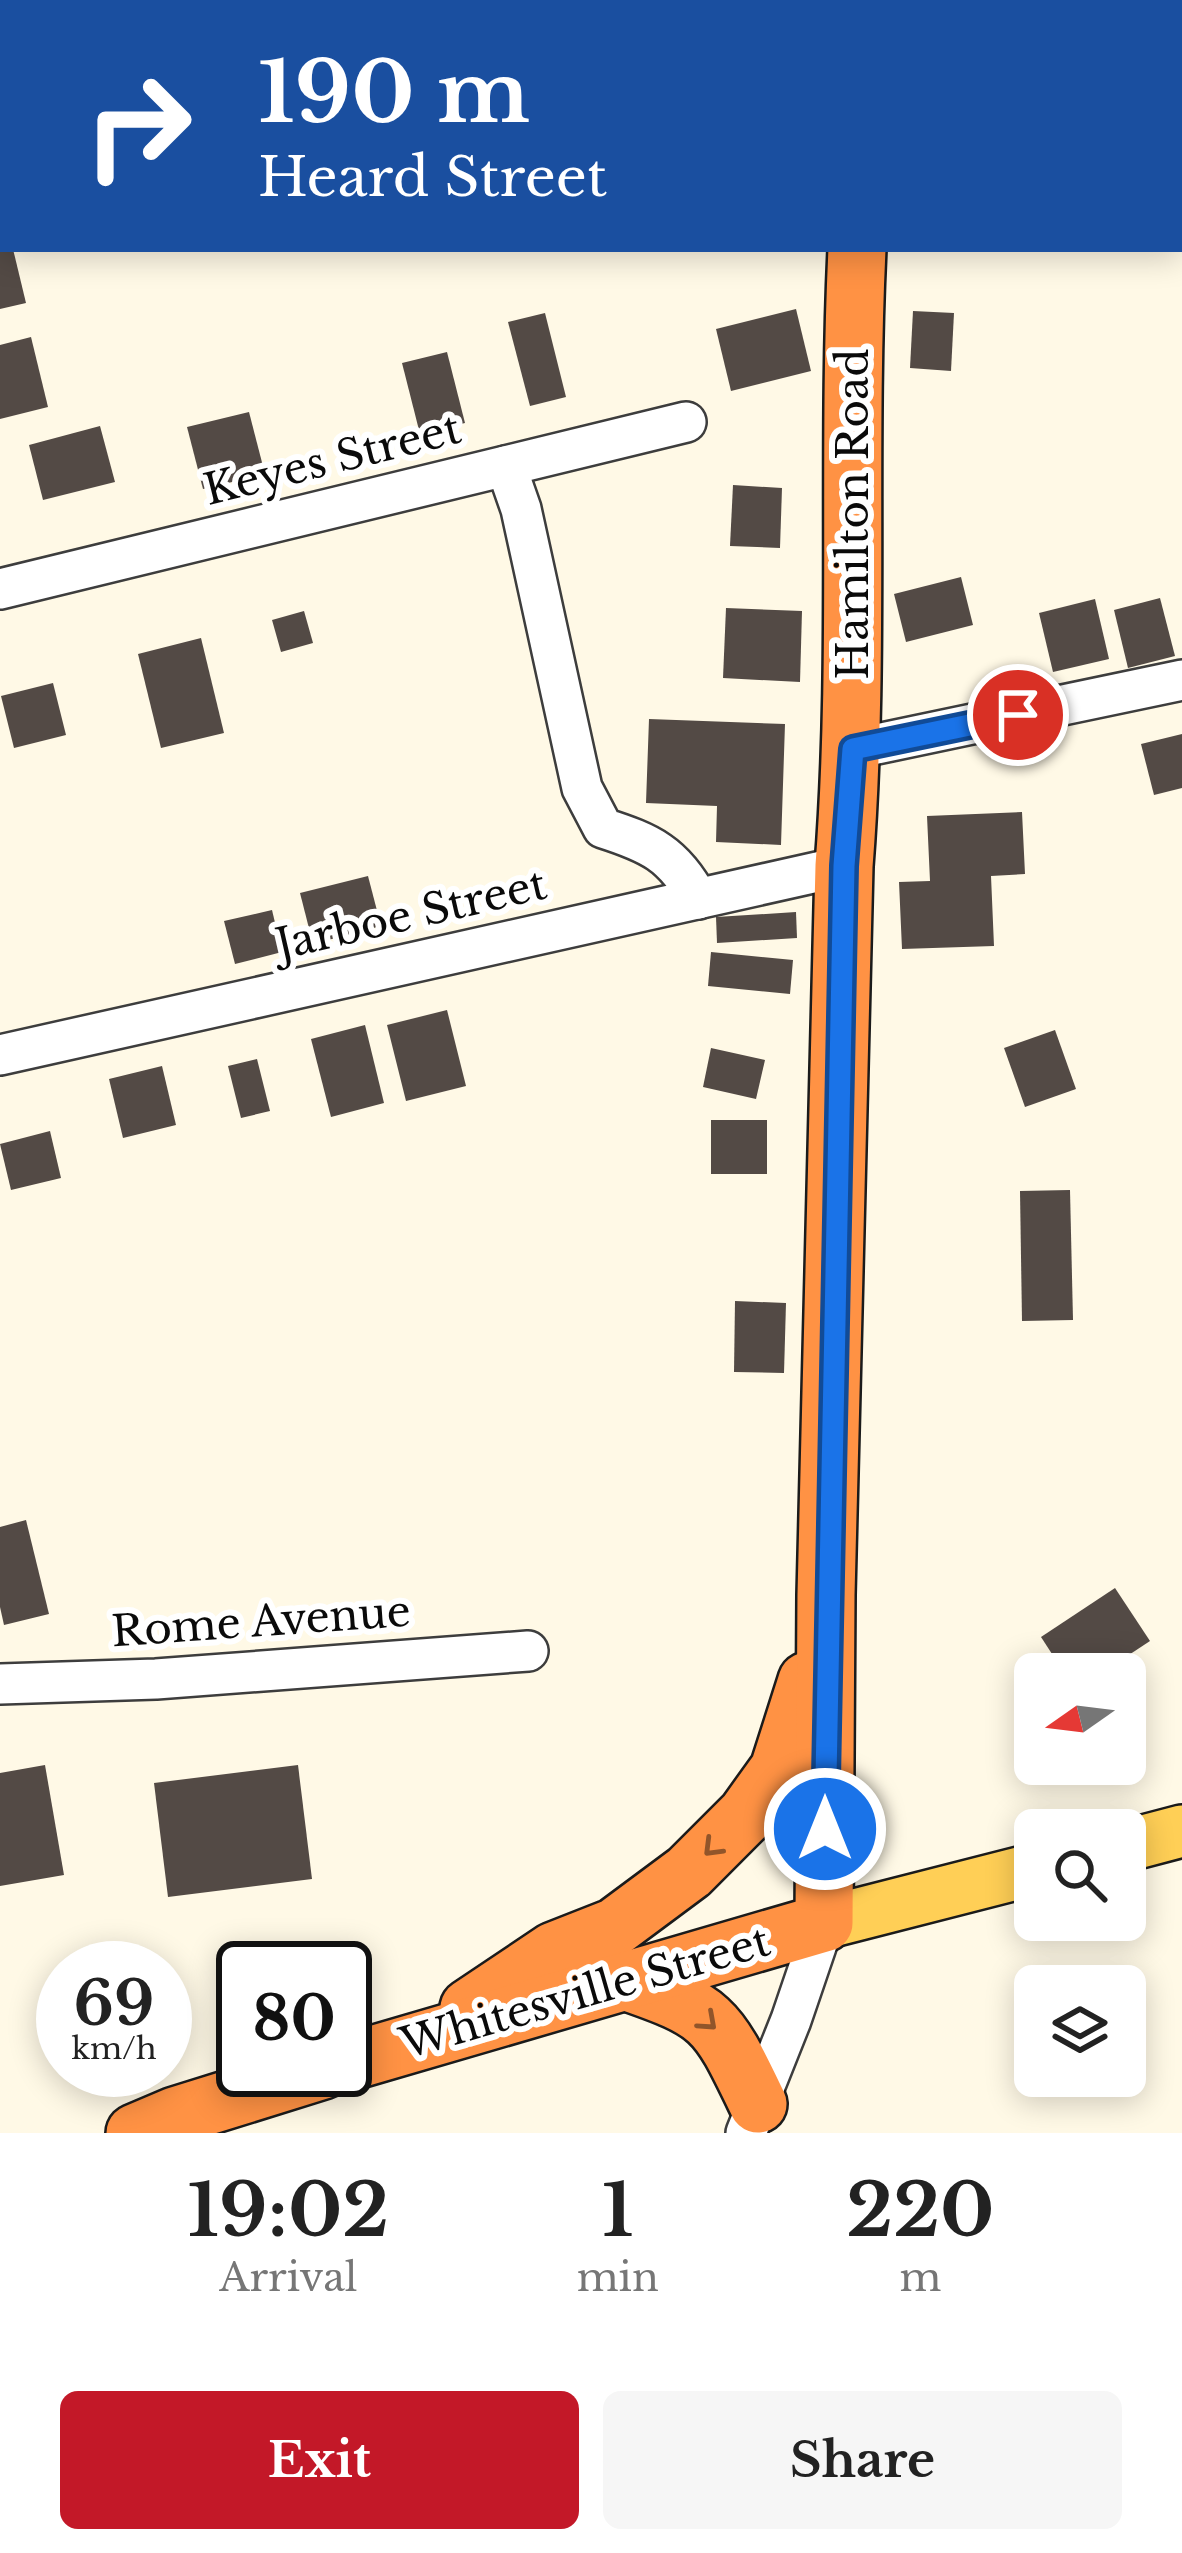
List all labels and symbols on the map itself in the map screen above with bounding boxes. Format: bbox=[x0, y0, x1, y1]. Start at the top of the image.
street label: Hamilton Road bbox=[827, 348, 879, 680]
street label: Keyes Street bbox=[198, 402, 466, 516]
pin bbox=[967, 664, 1069, 766]
street label: Jarboe Street bbox=[266, 858, 551, 971]
street label: Rome Avenue bbox=[110, 1585, 412, 1657]
north arrow bbox=[1014, 1653, 1146, 1785]
position arrow bbox=[762, 1766, 888, 1892]
one-way arrow bbox=[705, 1834, 727, 1856]
street label: Whitesville Street bbox=[393, 1914, 776, 2070]
speed limit sign: 80 bbox=[216, 1941, 372, 2097]
one-way arrow bbox=[694, 2008, 716, 2030]

